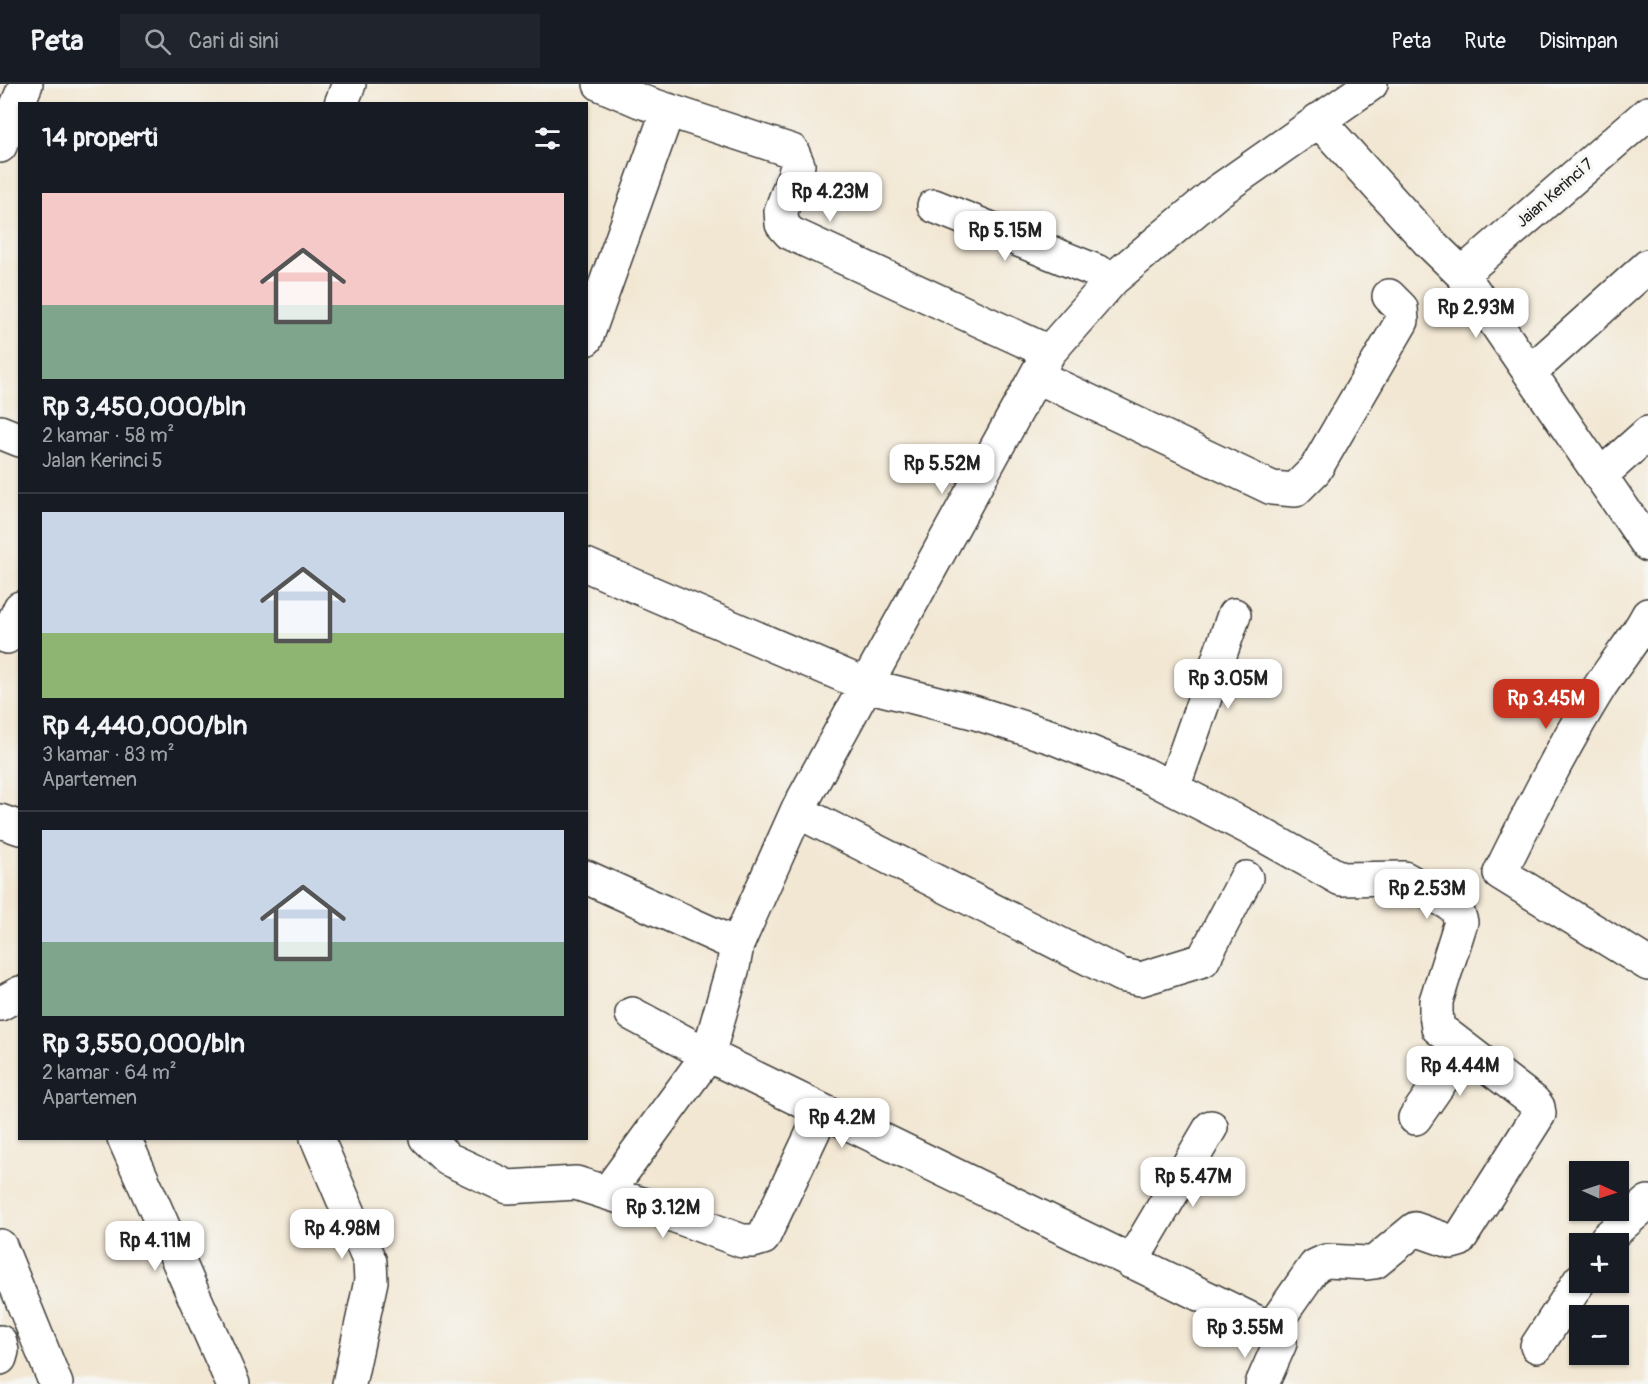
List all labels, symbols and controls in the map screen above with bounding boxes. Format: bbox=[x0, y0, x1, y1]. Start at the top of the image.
search box bbox=[120, 14, 540, 68]
text: Peta bbox=[30, 24, 84, 59]
icon: search bbox=[141, 25, 174, 58]
text: Cari di sini bbox=[189, 27, 278, 55]
text: Peta bbox=[1391, 28, 1431, 55]
text: Rute bbox=[1464, 28, 1506, 55]
text: Disimpan bbox=[1539, 28, 1618, 55]
text: 14 properti bbox=[42, 122, 158, 154]
icon: filters bbox=[531, 122, 564, 155]
street label: Jaian Kerinci 7 bbox=[1512, 154, 1598, 232]
pin: Rp 4.23M bbox=[768, 172, 892, 223]
text: Rp 4.23M bbox=[791, 179, 869, 204]
pin: Rp 5.15M bbox=[943, 211, 1067, 262]
text: Rp 5.15M bbox=[968, 218, 1042, 243]
icon: home bbox=[249, 232, 357, 340]
pin: Rp 2.93M bbox=[1414, 288, 1538, 339]
text: Rp 2.93M bbox=[1438, 295, 1514, 320]
text: Rp 3,450,000/bln bbox=[42, 391, 246, 423]
text: 2 kamar · 58 m² bbox=[42, 423, 174, 448]
pin: Rp 5.52M bbox=[880, 444, 1004, 495]
text: Jalan Kerinci 5 bbox=[42, 448, 163, 473]
text: Rp 5.52M bbox=[904, 451, 981, 476]
icon: home bbox=[249, 551, 357, 659]
pin: Rp 3.05M bbox=[1166, 659, 1290, 710]
text: Rp 3.05M bbox=[1188, 666, 1268, 691]
pin: Rp 3.45M bbox=[1484, 679, 1608, 730]
text: Rp 3.45M bbox=[1507, 686, 1585, 711]
text: Rp 4,440,000/bln bbox=[42, 710, 247, 742]
text: 3 kamar · 83 m² bbox=[42, 742, 175, 767]
text: Apartemen bbox=[42, 767, 137, 792]
icon: home bbox=[249, 869, 357, 977]
pin: Rp 2.53M bbox=[1365, 869, 1489, 920]
text: Rp 2.53M bbox=[1388, 876, 1466, 901]
text: Rp 3,550,000/bln bbox=[42, 1028, 245, 1060]
pin: Rp 4.44M bbox=[1398, 1046, 1522, 1097]
text: Rp 4.44M bbox=[1421, 1053, 1499, 1078]
text: 2 kamar · 64 m² bbox=[42, 1060, 177, 1085]
text: Apartemen bbox=[42, 1085, 137, 1110]
pin: Rp 4.2M bbox=[787, 1098, 897, 1149]
text: Rp 4.2M bbox=[809, 1105, 875, 1130]
pin: Rp 5.47M bbox=[1131, 1157, 1255, 1208]
north arrow bbox=[1569, 1161, 1629, 1221]
map controls bbox=[1569, 1161, 1629, 1365]
text: Rp 5.47M bbox=[1154, 1164, 1232, 1189]
pin: Rp 3.12M bbox=[601, 1188, 725, 1239]
text: Rp 3.12M bbox=[626, 1195, 700, 1220]
pin: Rp 4.98M bbox=[280, 1209, 404, 1260]
text: Rp 4.98M bbox=[304, 1216, 380, 1241]
pin: Rp 4.11M bbox=[93, 1221, 217, 1272]
text: Rp 4.11M bbox=[119, 1228, 191, 1253]
button: + bbox=[1569, 1233, 1629, 1293]
button: − bbox=[1569, 1305, 1629, 1365]
pin: Rp 3.55M bbox=[1183, 1308, 1307, 1359]
text: Rp 3.55M bbox=[1207, 1315, 1283, 1340]

